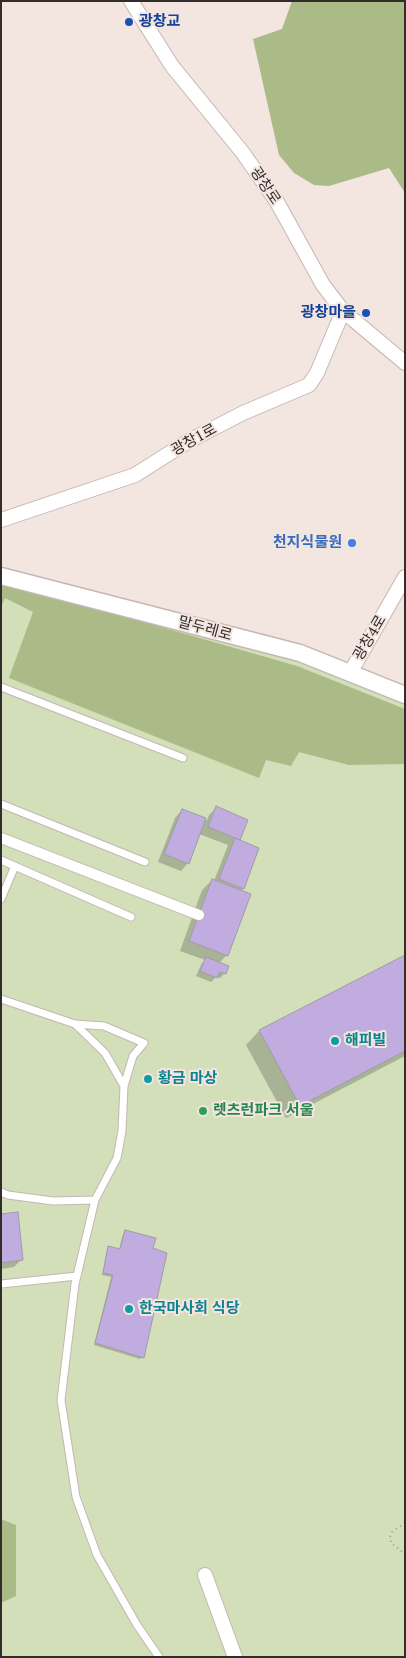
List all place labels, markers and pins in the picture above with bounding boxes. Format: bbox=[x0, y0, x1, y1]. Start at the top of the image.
place label: 광창교 bbox=[139, 13, 180, 31]
marker: 광창교 bbox=[123, 16, 135, 28]
place label: 광창마을 bbox=[301, 304, 356, 322]
marker: 광창마을 bbox=[360, 307, 372, 319]
place label: 천지식물원 bbox=[273, 534, 342, 552]
marker: 천지식물원 bbox=[346, 537, 358, 549]
place label: 해피빌 bbox=[345, 1032, 386, 1050]
marker: 해피빌 bbox=[329, 1035, 341, 1047]
place label: 황금 마상 bbox=[158, 1070, 217, 1088]
marker: 황금 마상 bbox=[142, 1073, 154, 1085]
place label: 렛츠런파크 서울 bbox=[213, 1102, 314, 1120]
marker: 렛츠런파크 서울 bbox=[197, 1105, 209, 1117]
place label: 한국마사회 식당 bbox=[139, 1300, 240, 1318]
marker: 한국마사회 식당 bbox=[123, 1303, 135, 1315]

